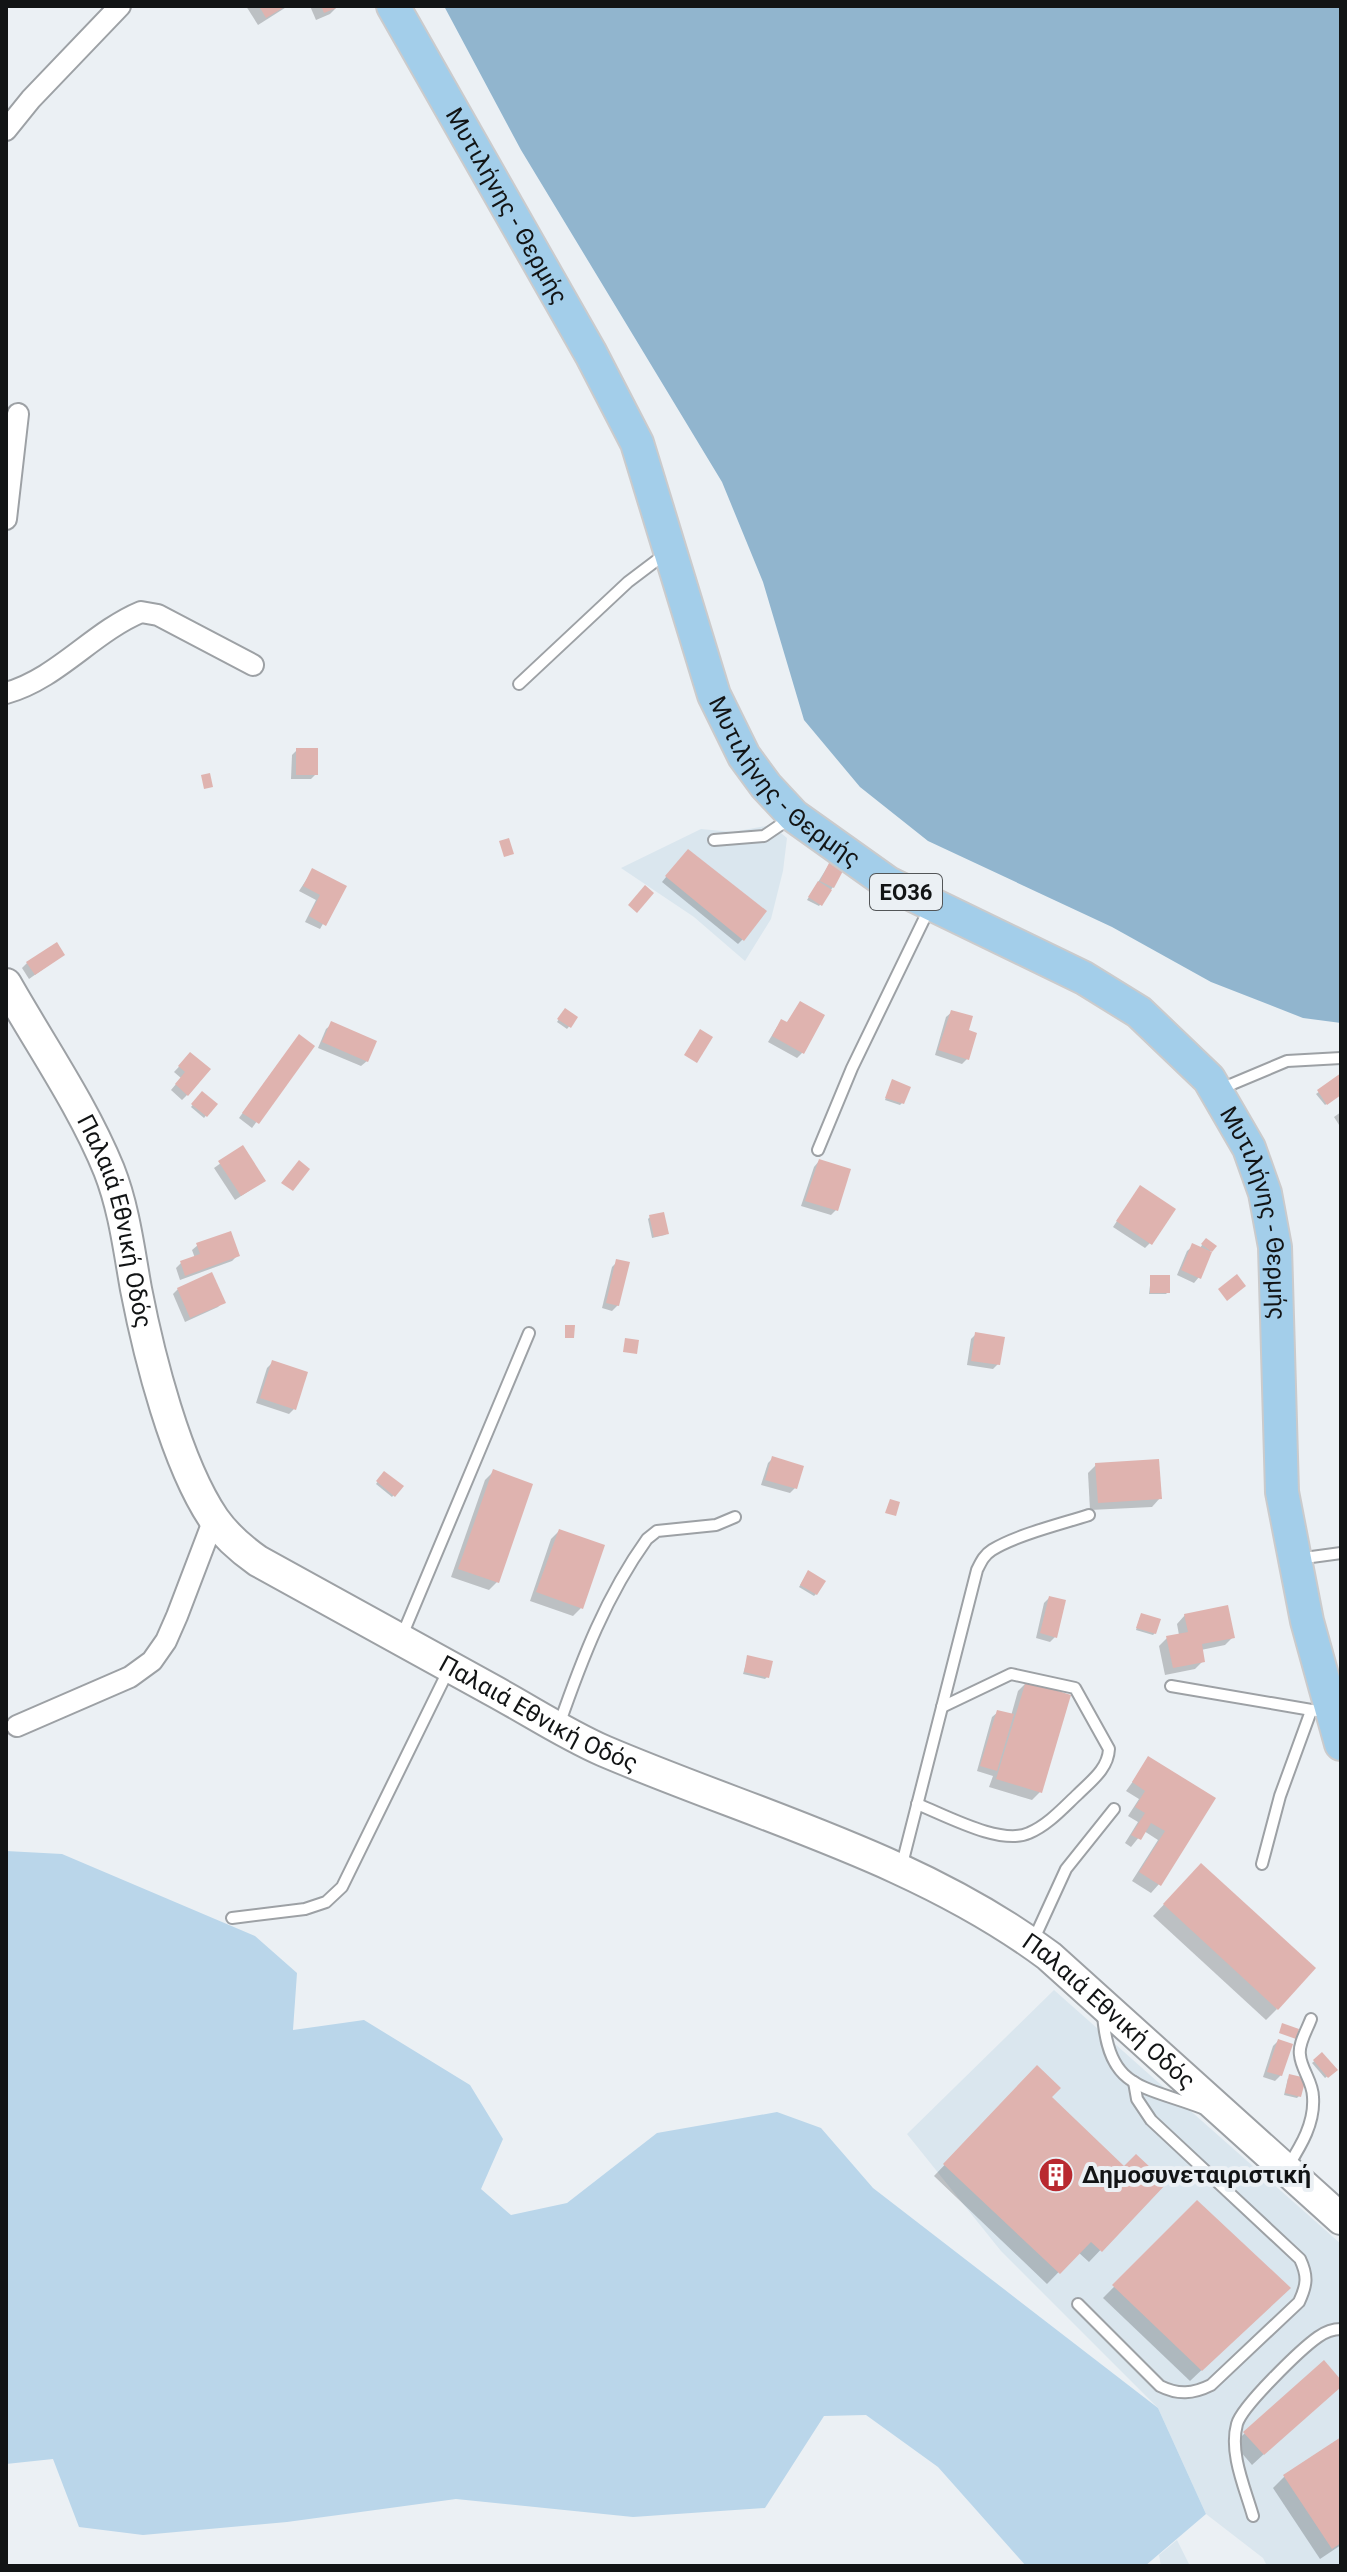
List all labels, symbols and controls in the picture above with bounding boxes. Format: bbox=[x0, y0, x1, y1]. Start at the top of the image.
street label: Μυτιλήνης - Θερμής bbox=[440, 103, 574, 309]
street label: Μυτιλήνης - Θερμής bbox=[703, 692, 866, 873]
road number: ΕΟ36 bbox=[870, 874, 942, 910]
street label: Μυτιλήνης - Θερμής bbox=[1214, 1102, 1291, 1320]
street label: Παλαιά Εθνική Οδός bbox=[71, 1110, 158, 1331]
street label: Παλαιά Εθνική Οδός bbox=[434, 1650, 642, 1778]
street label: Παλαιά Εθνική Οδός bbox=[1017, 1927, 1201, 2095]
building icon: Δημοσυνεταιριστική bbox=[1037, 2156, 1075, 2194]
place label: Δημοσυνεταιριστική bbox=[1082, 2161, 1311, 2189]

